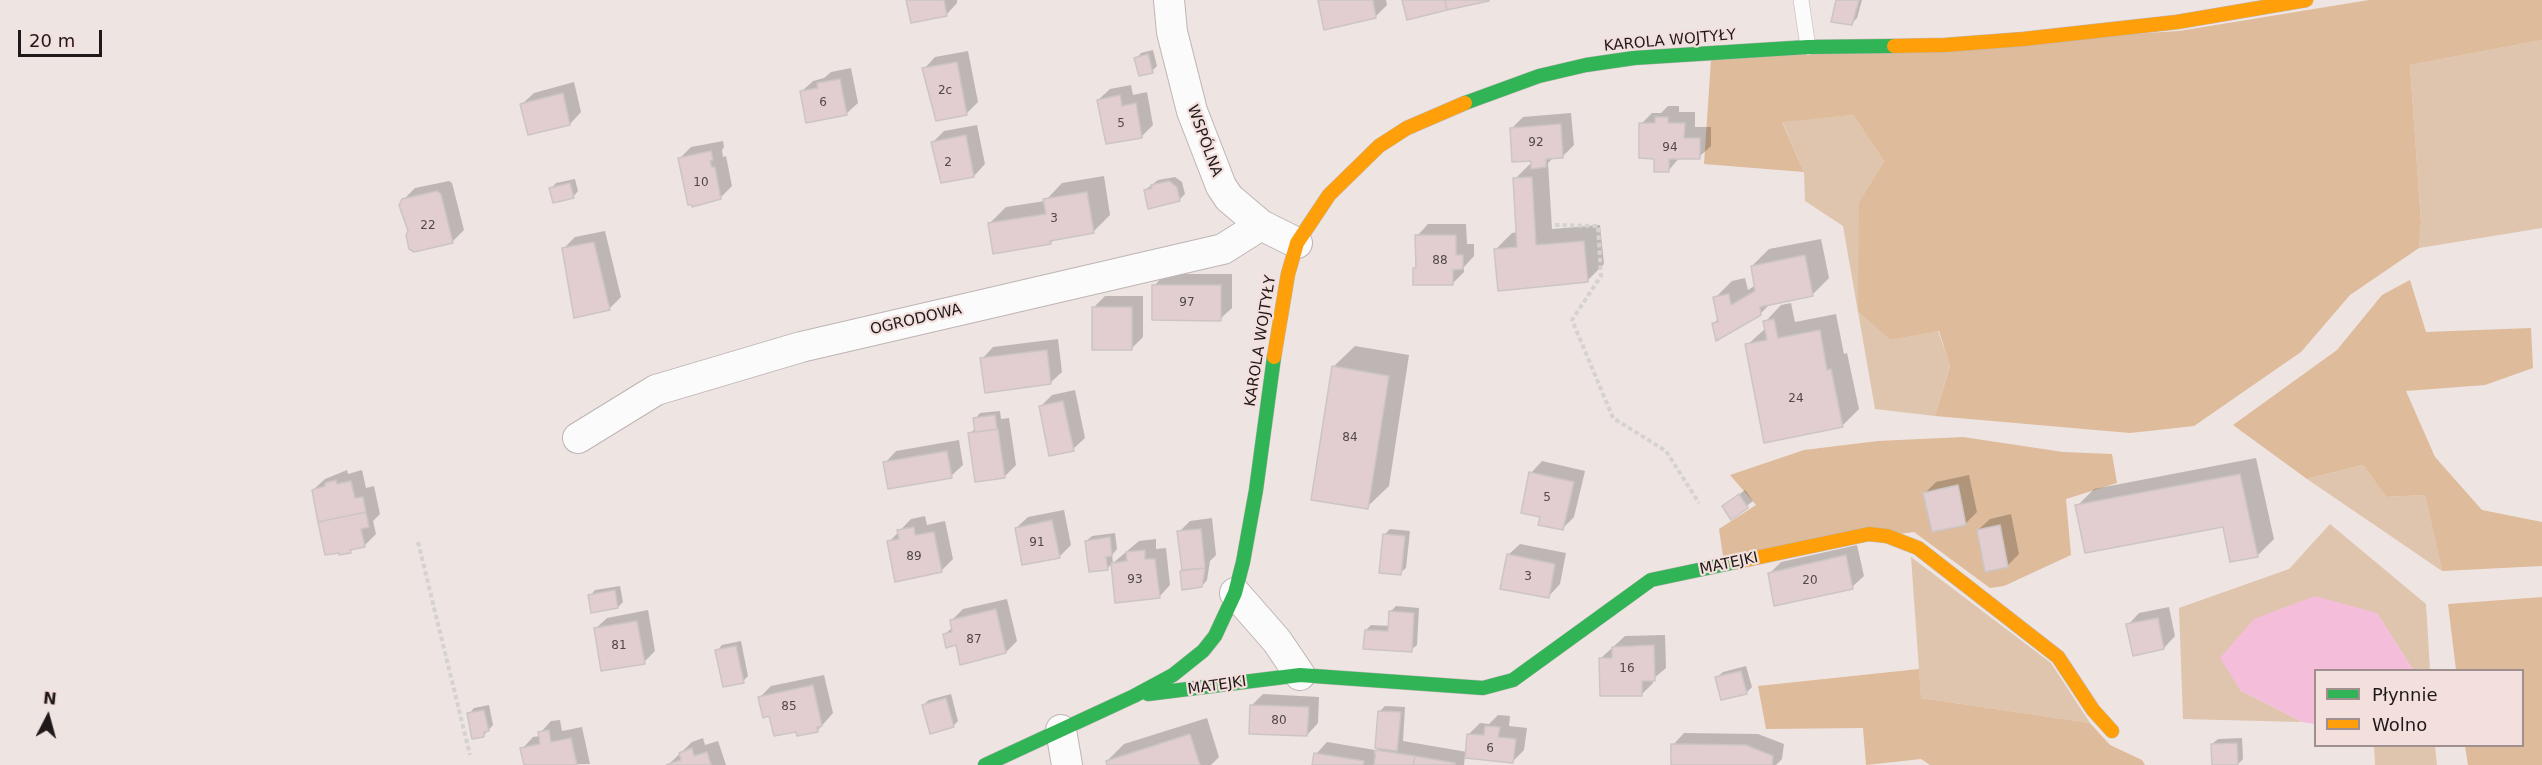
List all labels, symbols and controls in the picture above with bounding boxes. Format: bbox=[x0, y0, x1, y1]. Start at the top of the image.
scale bar bbox=[21, 18, 105, 56]
street label: KAROLA WOJTYŁY bbox=[1603, 26, 1737, 56]
text: 20 m bbox=[29, 30, 75, 51]
house number: 2c bbox=[938, 84, 952, 98]
house number: 6 bbox=[819, 96, 827, 110]
street label: WSPÓLNA bbox=[1183, 103, 1225, 179]
house number: 5 bbox=[1117, 117, 1125, 131]
house number: 92 bbox=[1528, 136, 1544, 150]
house number: 94 bbox=[1662, 141, 1678, 155]
house number: 2 bbox=[944, 156, 952, 170]
house number: 10 bbox=[693, 176, 709, 190]
house number: 3 bbox=[1050, 212, 1058, 226]
house number: 22 bbox=[420, 219, 436, 233]
house number: 88 bbox=[1432, 254, 1448, 268]
street label: KAROLA WOJTYŁY bbox=[1242, 274, 1280, 408]
house number: 97 bbox=[1179, 296, 1195, 310]
street label: OGRODOWA bbox=[869, 301, 963, 339]
house number: 24 bbox=[1788, 392, 1804, 406]
house number: 84 bbox=[1342, 431, 1358, 445]
house number: 5 bbox=[1543, 491, 1551, 505]
house number: 91 bbox=[1029, 536, 1045, 550]
street label: MATEJKI bbox=[1698, 549, 1760, 579]
house number: 89 bbox=[906, 550, 922, 564]
house number: 3 bbox=[1524, 570, 1532, 584]
house number: 93 bbox=[1127, 573, 1143, 587]
house number: 20 bbox=[1802, 574, 1818, 588]
house number: 87 bbox=[966, 633, 982, 647]
house number: 81 bbox=[611, 639, 627, 653]
house number: 16 bbox=[1619, 662, 1635, 676]
legend bbox=[2314, 669, 2524, 747]
street label: MATEJKI bbox=[1186, 673, 1248, 699]
text: Płynnie bbox=[2372, 684, 2438, 705]
north arrow bbox=[18, 687, 78, 747]
text: N bbox=[42, 688, 58, 709]
house number: 85 bbox=[781, 700, 797, 714]
house number: 80 bbox=[1271, 714, 1287, 728]
text: Wolno bbox=[2372, 714, 2427, 735]
house number: 6 bbox=[1486, 742, 1494, 756]

